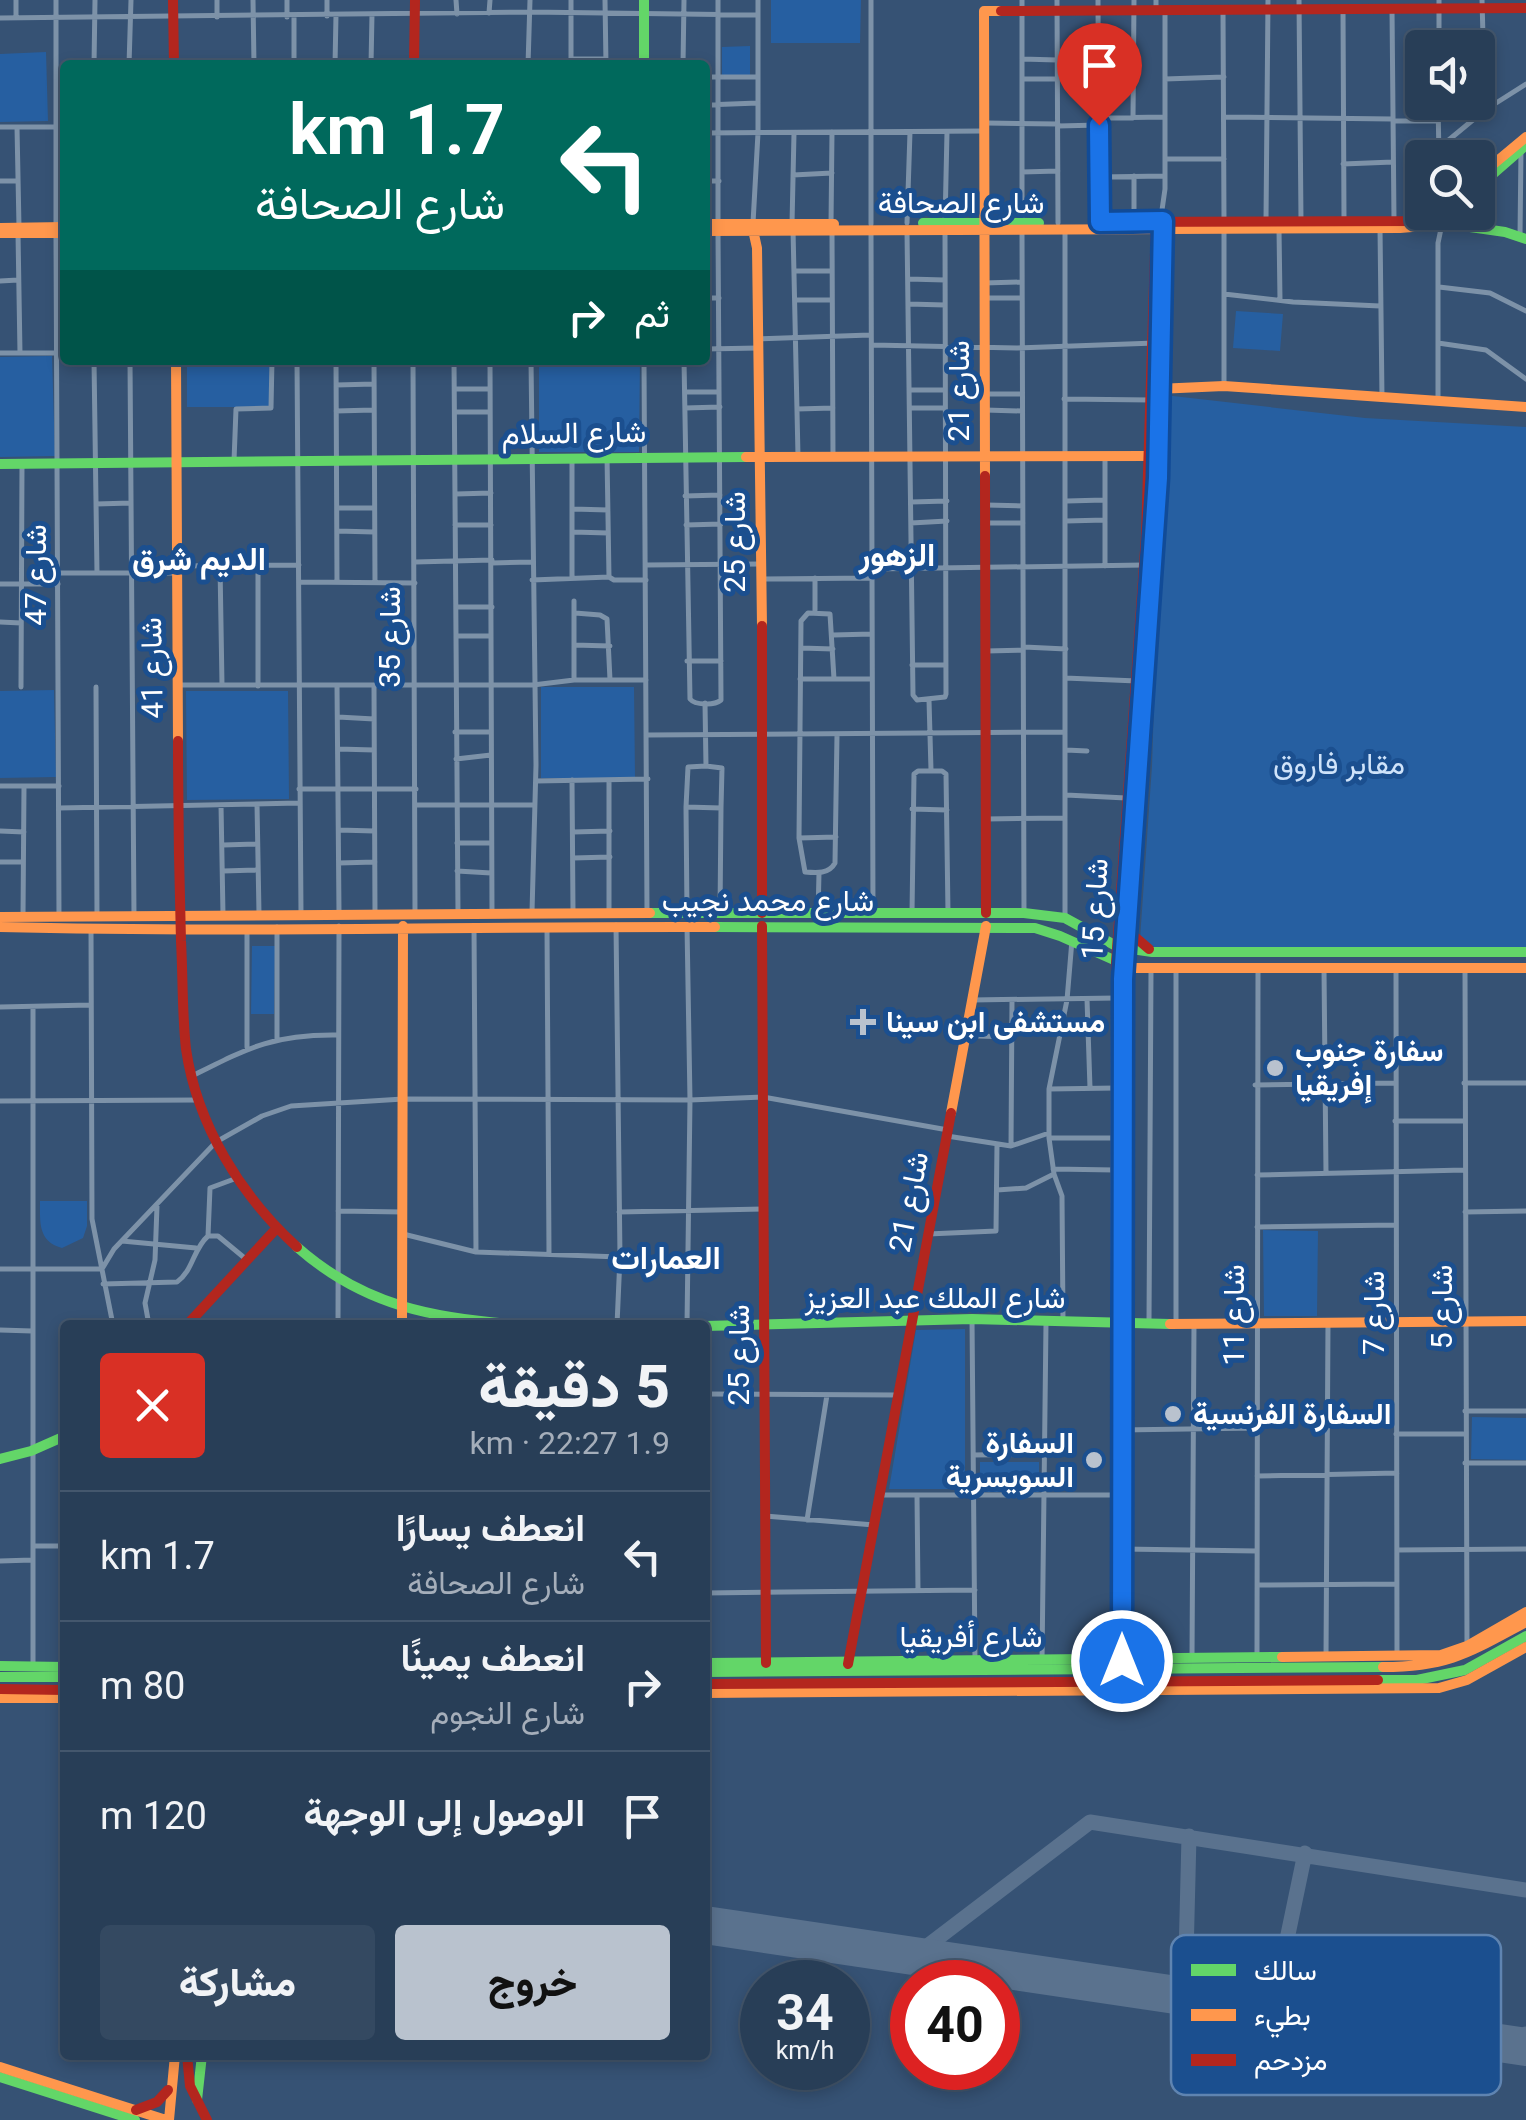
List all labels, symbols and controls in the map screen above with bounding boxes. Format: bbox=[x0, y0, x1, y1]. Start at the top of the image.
pin bbox=[1057, 23, 1142, 126]
map controls bbox=[1405, 30, 1495, 230]
button: sound bbox=[1405, 30, 1495, 120]
icon: arrive bbox=[1072, 38, 1127, 93]
text: 1.7 km bbox=[289, 89, 505, 171]
icon: left bbox=[540, 100, 670, 230]
button: search bbox=[1405, 140, 1495, 230]
text: شارع الصحافة bbox=[255, 177, 505, 230]
street label: شارع الصحافة bbox=[878, 185, 1044, 223]
icon: right bbox=[559, 290, 614, 345]
text: ثم bbox=[634, 292, 670, 336]
street label: شارع 21 bbox=[941, 340, 979, 442]
street label: شارع السلام bbox=[501, 414, 647, 454]
street label: شارع 25 bbox=[717, 491, 755, 593]
street label: شارع 47 bbox=[18, 524, 56, 626]
district label: الزهور bbox=[858, 536, 935, 575]
district label: الديم شرق bbox=[132, 540, 266, 580]
street label: شارع 35 bbox=[372, 586, 410, 688]
street label: شارع 41 bbox=[133, 617, 173, 719]
park label: مقابر فاروق bbox=[1273, 746, 1405, 782]
street label: شارع 15 bbox=[1074, 857, 1118, 961]
street label: شارع محمد نجيب bbox=[662, 883, 874, 921]
place label: مستشفى ابن سينا bbox=[886, 1004, 1105, 1040]
marker: مستشفى ابن سينا bbox=[850, 1009, 876, 1035]
place label: سفارة جنوب إفريقيا bbox=[1295, 1033, 1444, 1104]
marker: سفارة جنوب إفريقيا bbox=[1264, 1057, 1286, 1079]
street label: شارع 21 bbox=[882, 1149, 938, 1256]
district label: العمارات bbox=[611, 1239, 721, 1278]
street label: شارع 11 bbox=[1216, 1264, 1254, 1366]
street label: شارع 5 bbox=[1424, 1265, 1462, 1349]
street label: شارع 7 bbox=[1356, 1271, 1394, 1355]
street label: شارع الملك عبد العزيز bbox=[804, 1280, 1065, 1318]
street label: شارع 25 bbox=[721, 1304, 759, 1406]
text: 5 دقيقة bbox=[478, 1351, 670, 1422]
button: close bbox=[100, 1353, 205, 1458]
place label: السفارة الفرنسية bbox=[1193, 1396, 1391, 1432]
marker: السفارة الفرنسية bbox=[1162, 1403, 1184, 1425]
text: 1.9 km · 22:27 bbox=[469, 1424, 670, 1462]
place label: السفارة السويسرية bbox=[946, 1425, 1074, 1495]
marker: السفارة السويسرية bbox=[1083, 1449, 1105, 1471]
text: انعطف يسارًا bbox=[396, 1506, 585, 1550]
icon: left bbox=[615, 1529, 670, 1584]
text: 1.7 km bbox=[100, 1534, 215, 1578]
text: شارع الصحافة bbox=[407, 1564, 585, 1602]
position arrow bbox=[1070, 1609, 1174, 1713]
street label: شارع أفريقيا bbox=[899, 1619, 1043, 1657]
text: انعطف يمينًا bbox=[400, 1636, 585, 1680]
icon: right bbox=[615, 1659, 670, 1714]
text: 80 m bbox=[100, 1664, 185, 1708]
text: شارع النجوم bbox=[430, 1694, 585, 1732]
icon: arrive bbox=[615, 1789, 670, 1844]
text: الوصول إلى الوجهة bbox=[303, 1791, 585, 1835]
text: 120 m bbox=[100, 1794, 207, 1838]
button: مشاركة bbox=[100, 1925, 375, 2040]
button: خروج bbox=[395, 1925, 670, 2040]
legend bbox=[1171, 1935, 1501, 2095]
text: سالك bbox=[1254, 1954, 1317, 1987]
speed limit sign: 40 bbox=[890, 1960, 1020, 2090]
text: 34 bbox=[776, 1984, 834, 2042]
text: بطيء bbox=[1254, 1999, 1311, 2038]
text: km/h bbox=[776, 2036, 834, 2065]
text: مزدحم bbox=[1254, 2044, 1327, 2079]

